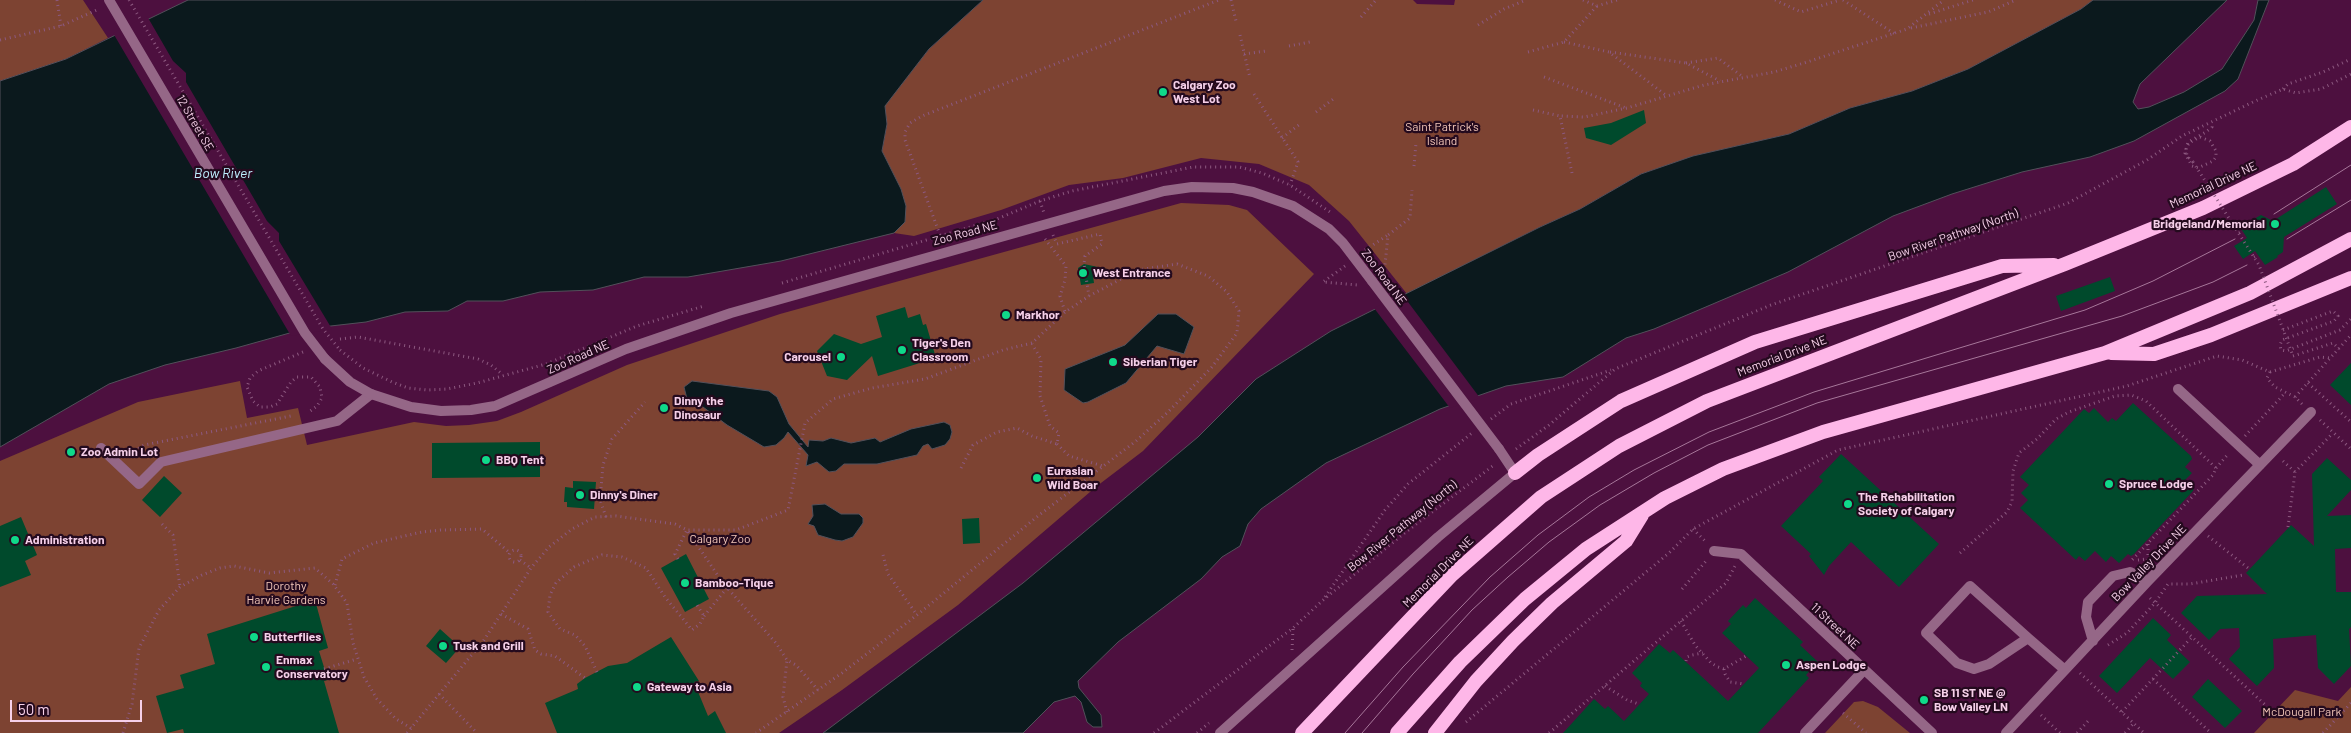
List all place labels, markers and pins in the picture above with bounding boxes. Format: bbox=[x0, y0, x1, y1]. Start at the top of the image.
place label: Calgary Zoo West Lot bbox=[1173, 78, 1236, 106]
marker: Calgary Zoo West Lot bbox=[1157, 86, 1169, 98]
place label: Bridgeland/Memorial bbox=[2153, 217, 2265, 231]
marker: Bridgeland/Memorial bbox=[2269, 218, 2281, 230]
place label: West Entrance bbox=[1093, 266, 1171, 280]
marker: West Entrance bbox=[1077, 267, 1089, 279]
place label: Markhor bbox=[1016, 308, 1060, 322]
marker: Markhor bbox=[1000, 309, 1012, 321]
place label: Tiger's Den Classroom bbox=[912, 336, 971, 364]
marker: Tiger's Den Classroom bbox=[896, 344, 908, 356]
place label: Carousel bbox=[784, 350, 831, 364]
marker: Carousel bbox=[835, 351, 847, 363]
place label: Siberian Tiger bbox=[1123, 355, 1197, 369]
marker: Siberian Tiger bbox=[1107, 356, 1119, 368]
place label: Dinny the Dinosaur bbox=[674, 394, 723, 422]
marker: Dinny the Dinosaur bbox=[658, 402, 670, 414]
place label: Zoo Admin Lot bbox=[81, 445, 158, 459]
marker: Zoo Admin Lot bbox=[65, 446, 77, 458]
place label: BBQ Tent bbox=[496, 453, 544, 467]
marker: BBQ Tent bbox=[480, 454, 492, 466]
place label: Eurasian Wild Boar bbox=[1047, 464, 1098, 492]
marker: Eurasian Wild Boar bbox=[1031, 472, 1043, 484]
place label: Spruce Lodge bbox=[2119, 477, 2193, 491]
marker: Spruce Lodge bbox=[2103, 478, 2115, 490]
place label: Dinny's Diner bbox=[590, 488, 658, 502]
marker: Dinny's Diner bbox=[574, 489, 586, 501]
place label: The Rehabilitation Society of Calgary bbox=[1858, 490, 1955, 518]
marker: The Rehabilitation Society of Calgary bbox=[1842, 498, 1854, 510]
place label: Administration bbox=[25, 533, 105, 547]
marker: Administration bbox=[9, 534, 21, 546]
place label: Bamboo-Tique bbox=[695, 576, 773, 590]
marker: Bamboo-Tique bbox=[679, 577, 691, 589]
place label: Butterflies bbox=[264, 630, 321, 644]
marker: Butterflies bbox=[248, 631, 260, 643]
place label: Tusk and Grill bbox=[453, 639, 524, 653]
marker: Tusk and Grill bbox=[437, 640, 449, 652]
place label: Enmax Conservatory bbox=[276, 653, 348, 681]
place label: Aspen Lodge bbox=[1796, 658, 1866, 672]
marker: Aspen Lodge bbox=[1780, 659, 1792, 671]
marker: Enmax Conservatory bbox=[260, 661, 272, 673]
place label: Gateway to Asia bbox=[647, 680, 732, 694]
marker: Gateway to Asia bbox=[631, 681, 643, 693]
place label: SB 11 ST NE @ Bow Valley LN bbox=[1934, 686, 2008, 714]
marker: SB 11 ST NE @ Bow Valley LN bbox=[1918, 694, 1930, 706]

